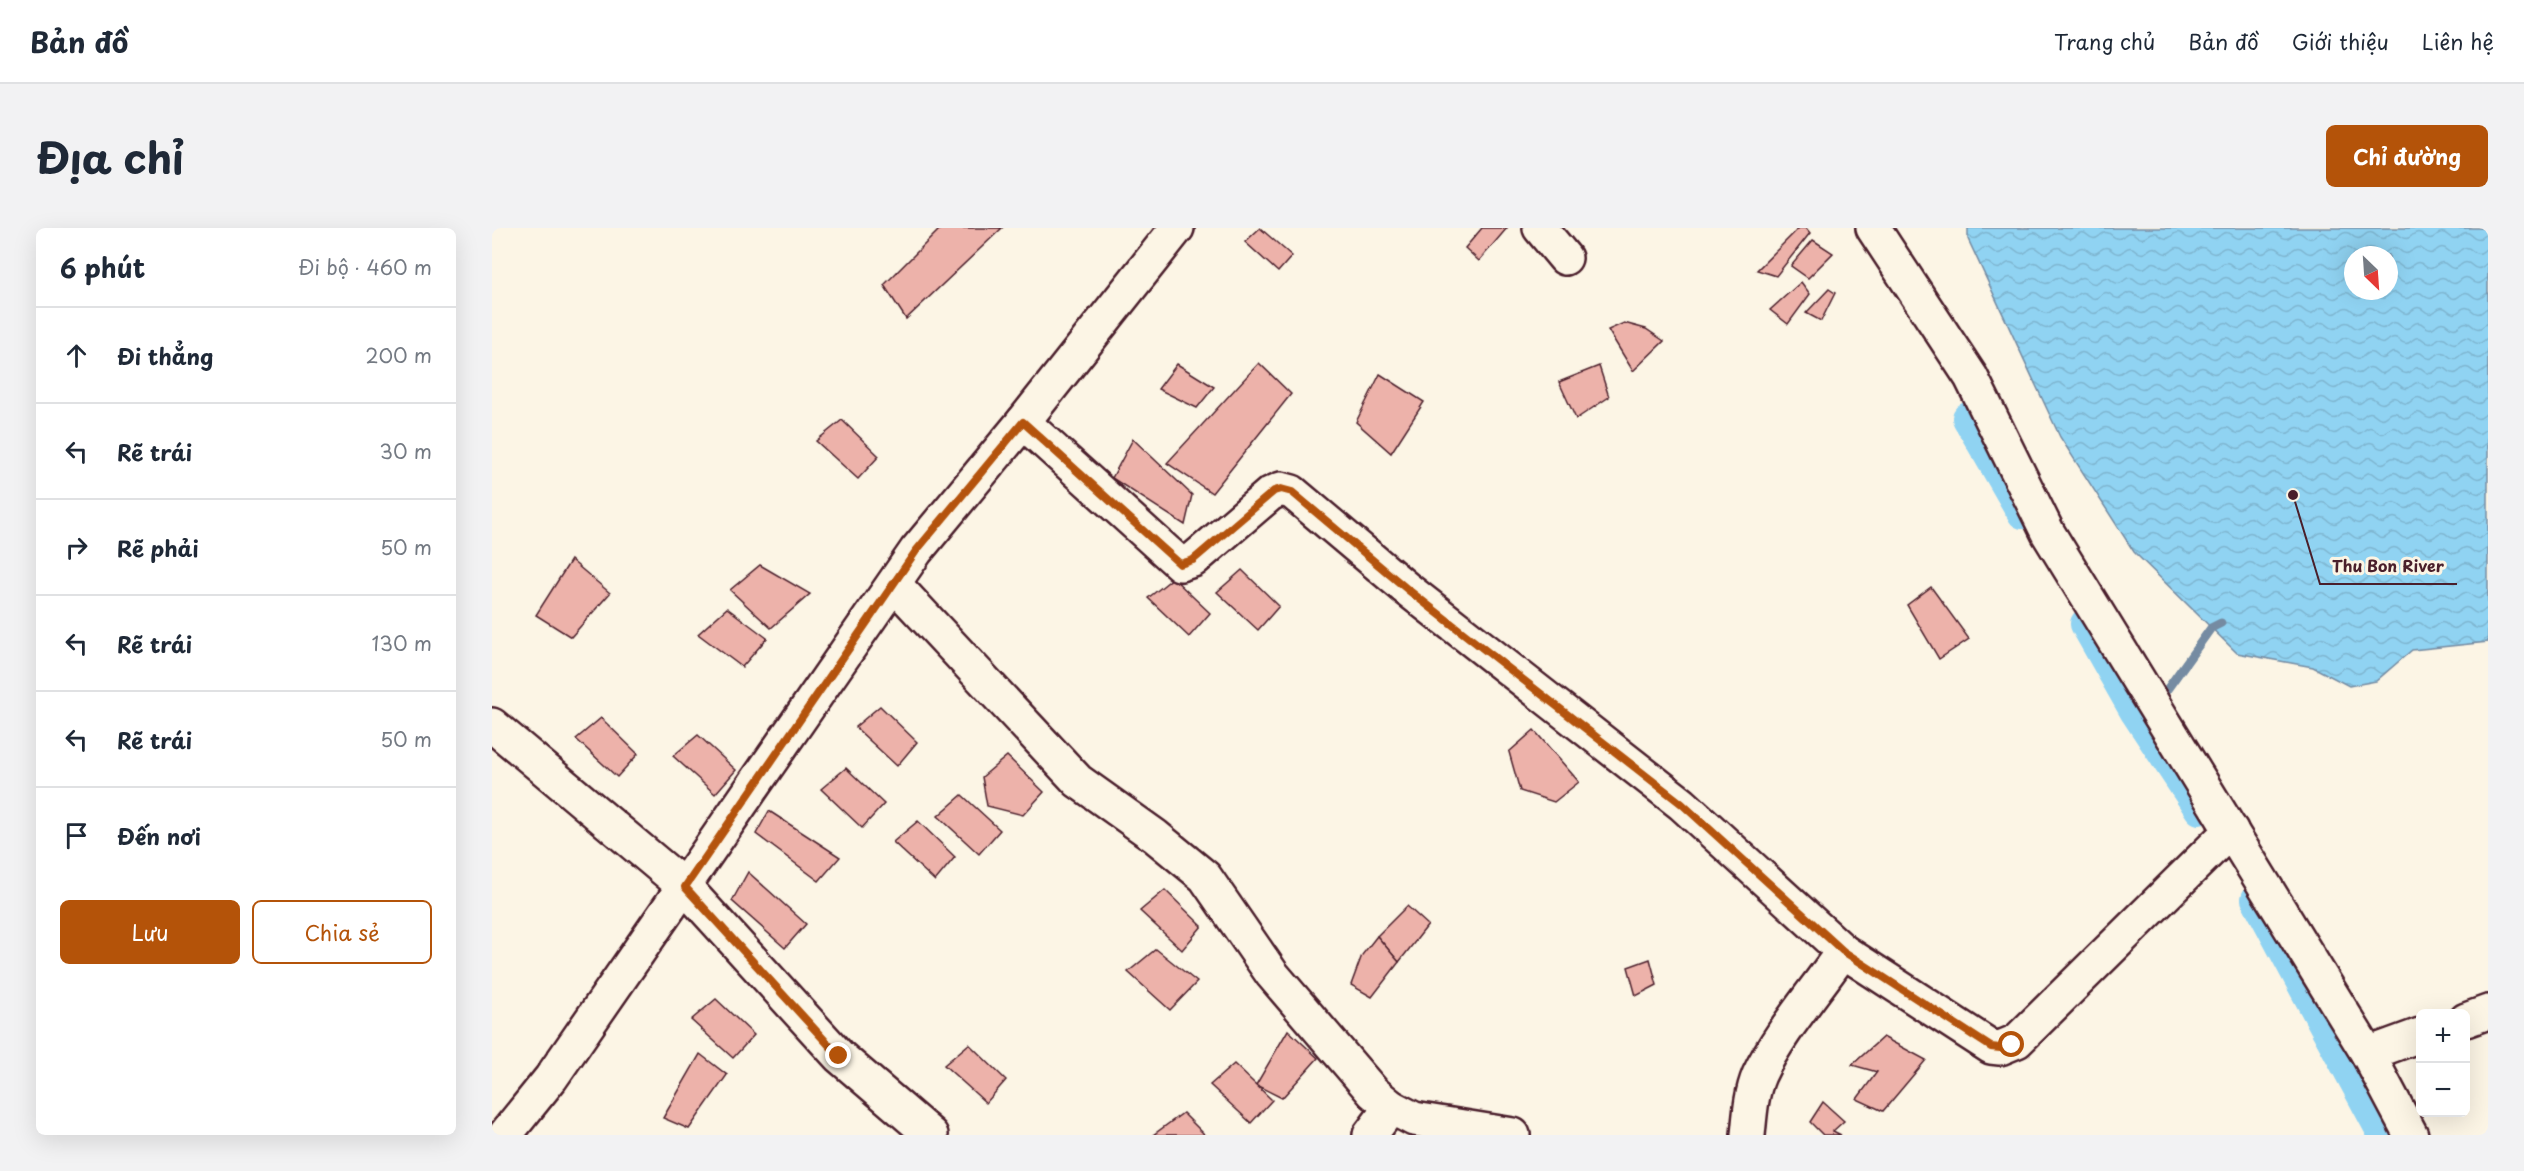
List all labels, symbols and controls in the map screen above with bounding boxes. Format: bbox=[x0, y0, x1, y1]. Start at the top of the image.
text: Bản đồ bbox=[30, 20, 128, 63]
text: Trang chủ bbox=[2054, 25, 2155, 57]
text: Bản đồ bbox=[2188, 25, 2259, 57]
text: Giới thiệu bbox=[2292, 25, 2389, 57]
text: Liên hệ bbox=[2422, 25, 2494, 57]
text: Địa chỉ bbox=[36, 125, 184, 188]
button: Chỉ đường bbox=[2326, 125, 2488, 187]
north arrow bbox=[2344, 246, 2398, 300]
text: 6 phút bbox=[60, 248, 145, 287]
text: Đi bộ · 460 m bbox=[298, 252, 432, 282]
icon: ahead bbox=[60, 339, 93, 372]
text: Đi thẳng bbox=[117, 339, 213, 372]
text: 200 m bbox=[365, 340, 432, 370]
icon: left bbox=[60, 435, 93, 468]
text: Rẽ trái bbox=[117, 435, 192, 468]
text: 30 m bbox=[379, 436, 432, 466]
icon: right bbox=[60, 531, 93, 564]
text: Rẽ phải bbox=[117, 531, 199, 564]
text: 50 m bbox=[380, 532, 432, 562]
callout: Thu Bon River bbox=[2320, 550, 2457, 584]
text: Thu Bon River bbox=[2332, 553, 2445, 577]
icon: left bbox=[60, 627, 93, 660]
text: Rẽ trái bbox=[117, 627, 192, 660]
text: 130 m bbox=[372, 628, 432, 658]
icon: left bbox=[60, 723, 93, 756]
text: Rẽ trái bbox=[117, 723, 192, 756]
text: 50 m bbox=[380, 724, 432, 754]
icon: arrive bbox=[60, 819, 93, 852]
text: Đến nơi bbox=[117, 819, 201, 852]
button: Lưu bbox=[60, 900, 240, 964]
button: Chia sẻ bbox=[252, 900, 432, 964]
map controls bbox=[2416, 1009, 2470, 1117]
button: + bbox=[2416, 1009, 2470, 1063]
route start bbox=[1998, 1031, 2024, 1057]
route end bbox=[825, 1042, 851, 1068]
button: − bbox=[2416, 1063, 2470, 1117]

